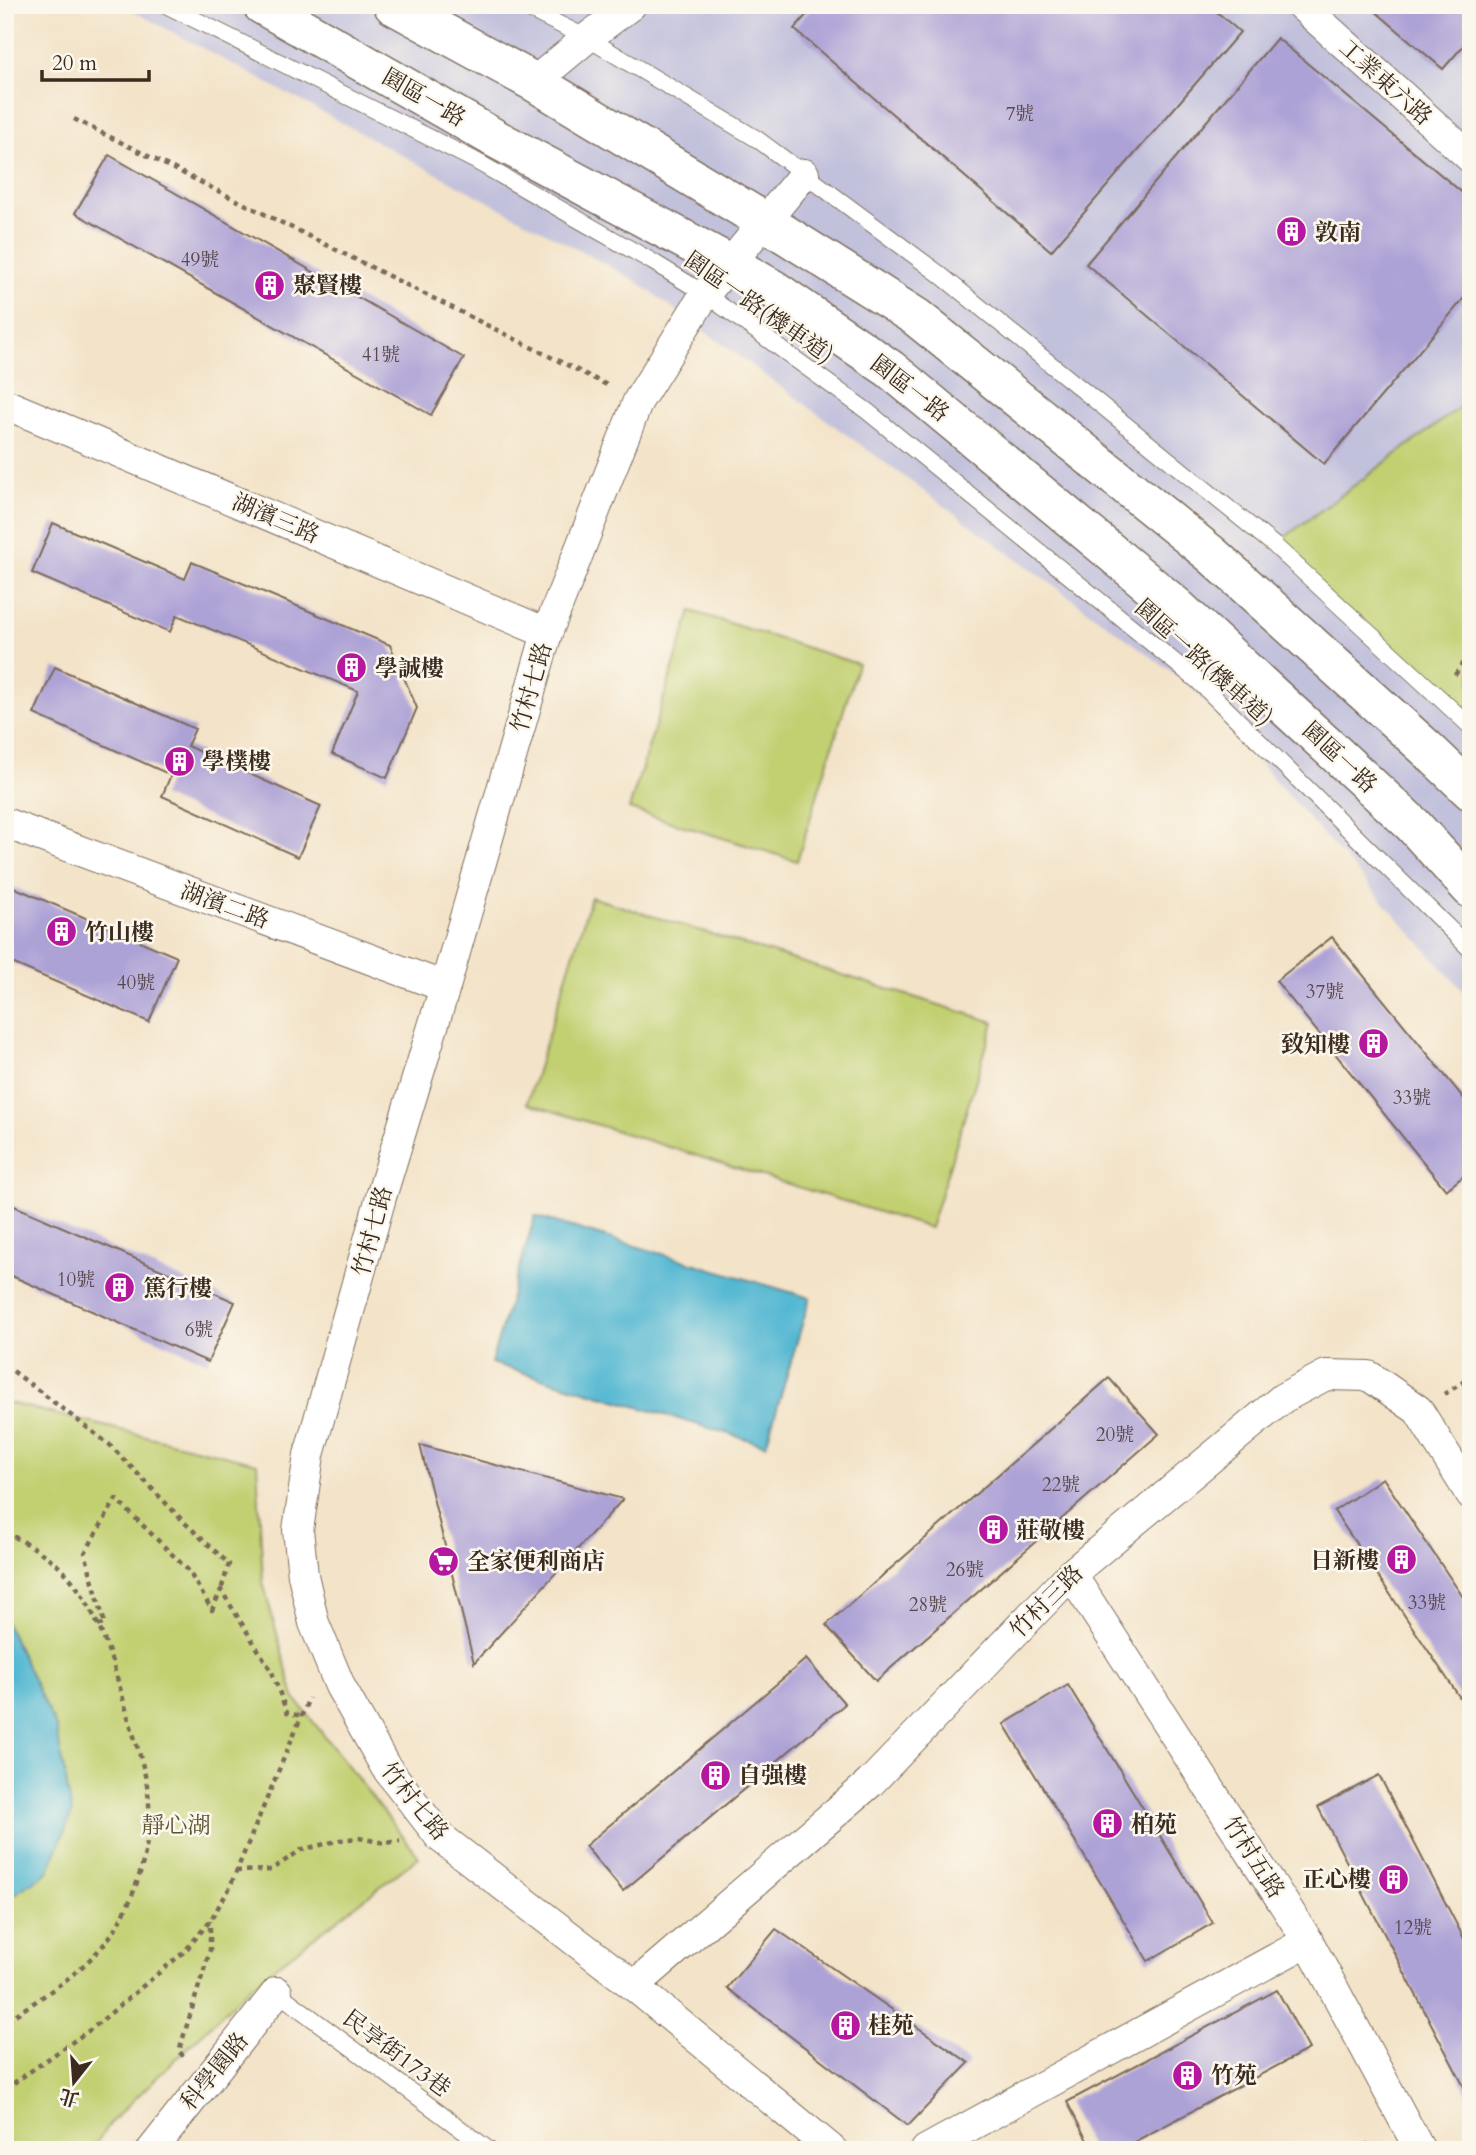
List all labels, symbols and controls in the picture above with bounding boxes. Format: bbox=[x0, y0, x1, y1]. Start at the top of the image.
street label: 工業東六路 bbox=[1333, 32, 1439, 132]
scale bar bbox=[42, 38, 149, 82]
text: 20 m bbox=[52, 49, 97, 78]
street label: 園區一路 bbox=[376, 61, 471, 134]
house number: 7號 bbox=[1006, 101, 1034, 127]
building icon: 敦南 bbox=[1275, 215, 1309, 249]
place label: 敦南 bbox=[1315, 217, 1361, 248]
street label: 園區一路(機車道) bbox=[678, 244, 840, 370]
house number: 49號 bbox=[181, 247, 219, 273]
building icon: 聚賢樓 bbox=[253, 268, 287, 302]
place label: 聚賢樓 bbox=[293, 270, 362, 301]
house number: 41號 bbox=[362, 342, 400, 368]
street label: 園區一路 bbox=[864, 348, 955, 429]
street label: 湖濱三路 bbox=[227, 486, 324, 551]
street label: 園區一路(機車道) bbox=[1128, 592, 1279, 733]
street label: 竹村七路 bbox=[504, 639, 559, 736]
building icon: 學誠樓 bbox=[335, 651, 369, 685]
place label: 學誠樓 bbox=[375, 653, 444, 684]
street label: 園區一路 bbox=[1295, 715, 1384, 800]
building icon: 學樸樓 bbox=[162, 744, 196, 778]
place label: 學樸樓 bbox=[202, 746, 271, 777]
street label: 湖濱二路 bbox=[176, 875, 273, 936]
building icon: 竹山樓 bbox=[45, 915, 79, 949]
place label: 竹山樓 bbox=[85, 917, 154, 948]
house number: 40號 bbox=[117, 970, 155, 996]
house number: 37號 bbox=[1306, 979, 1344, 1005]
building icon: 致知樓 bbox=[1356, 1027, 1390, 1061]
place label: 致知樓 bbox=[1281, 1029, 1350, 1060]
house number: 33號 bbox=[1393, 1085, 1431, 1111]
street label: 竹村七路 bbox=[346, 1183, 399, 1280]
house number: 10號 bbox=[57, 1267, 95, 1293]
building icon: 篤行樓 bbox=[103, 1271, 137, 1305]
place label: 篤行樓 bbox=[143, 1273, 212, 1304]
house number: 6號 bbox=[185, 1317, 213, 1343]
house number: 20號 bbox=[1096, 1422, 1134, 1448]
house number: 22號 bbox=[1042, 1472, 1080, 1498]
building icon: 莊敬樓 bbox=[976, 1513, 1010, 1547]
place label: 莊敬樓 bbox=[1016, 1515, 1085, 1546]
building icon: 日新樓 bbox=[1385, 1543, 1419, 1577]
supermarket icon: 全家便利商店 bbox=[427, 1544, 461, 1578]
place label: 日新樓 bbox=[1310, 1545, 1379, 1576]
place label: 全家便利商店 bbox=[467, 1546, 605, 1577]
house number: 26號 bbox=[946, 1557, 984, 1583]
street label: 竹村三路 bbox=[1003, 1558, 1090, 1645]
house number: 33號 bbox=[1408, 1590, 1446, 1616]
house number: 28號 bbox=[909, 1592, 947, 1618]
street label: 竹村七路 bbox=[374, 1756, 456, 1847]
building icon: 自强樓 bbox=[698, 1758, 732, 1792]
place label: 自强樓 bbox=[738, 1760, 807, 1791]
building icon: 柏苑 bbox=[1091, 1807, 1125, 1841]
place label: 柏苑 bbox=[1131, 1809, 1177, 1840]
park label: 靜心湖 bbox=[142, 1810, 211, 1841]
street label: 竹村五路 bbox=[1216, 1810, 1292, 1904]
building icon: 正心樓 bbox=[1377, 1862, 1411, 1896]
place label: 正心樓 bbox=[1302, 1864, 1371, 1895]
house number: 12號 bbox=[1394, 1915, 1432, 1941]
street label: 民享街173巷 bbox=[337, 2003, 457, 2104]
building icon: 桂苑 bbox=[828, 2008, 862, 2042]
place label: 桂苑 bbox=[868, 2010, 914, 2041]
street label: 科學園路 bbox=[173, 2026, 255, 2117]
north arrow bbox=[38, 2046, 108, 2116]
building icon: 竹苑 bbox=[1171, 2058, 1205, 2092]
place label: 竹苑 bbox=[1211, 2060, 1257, 2091]
text: 北 bbox=[56, 2082, 82, 2113]

